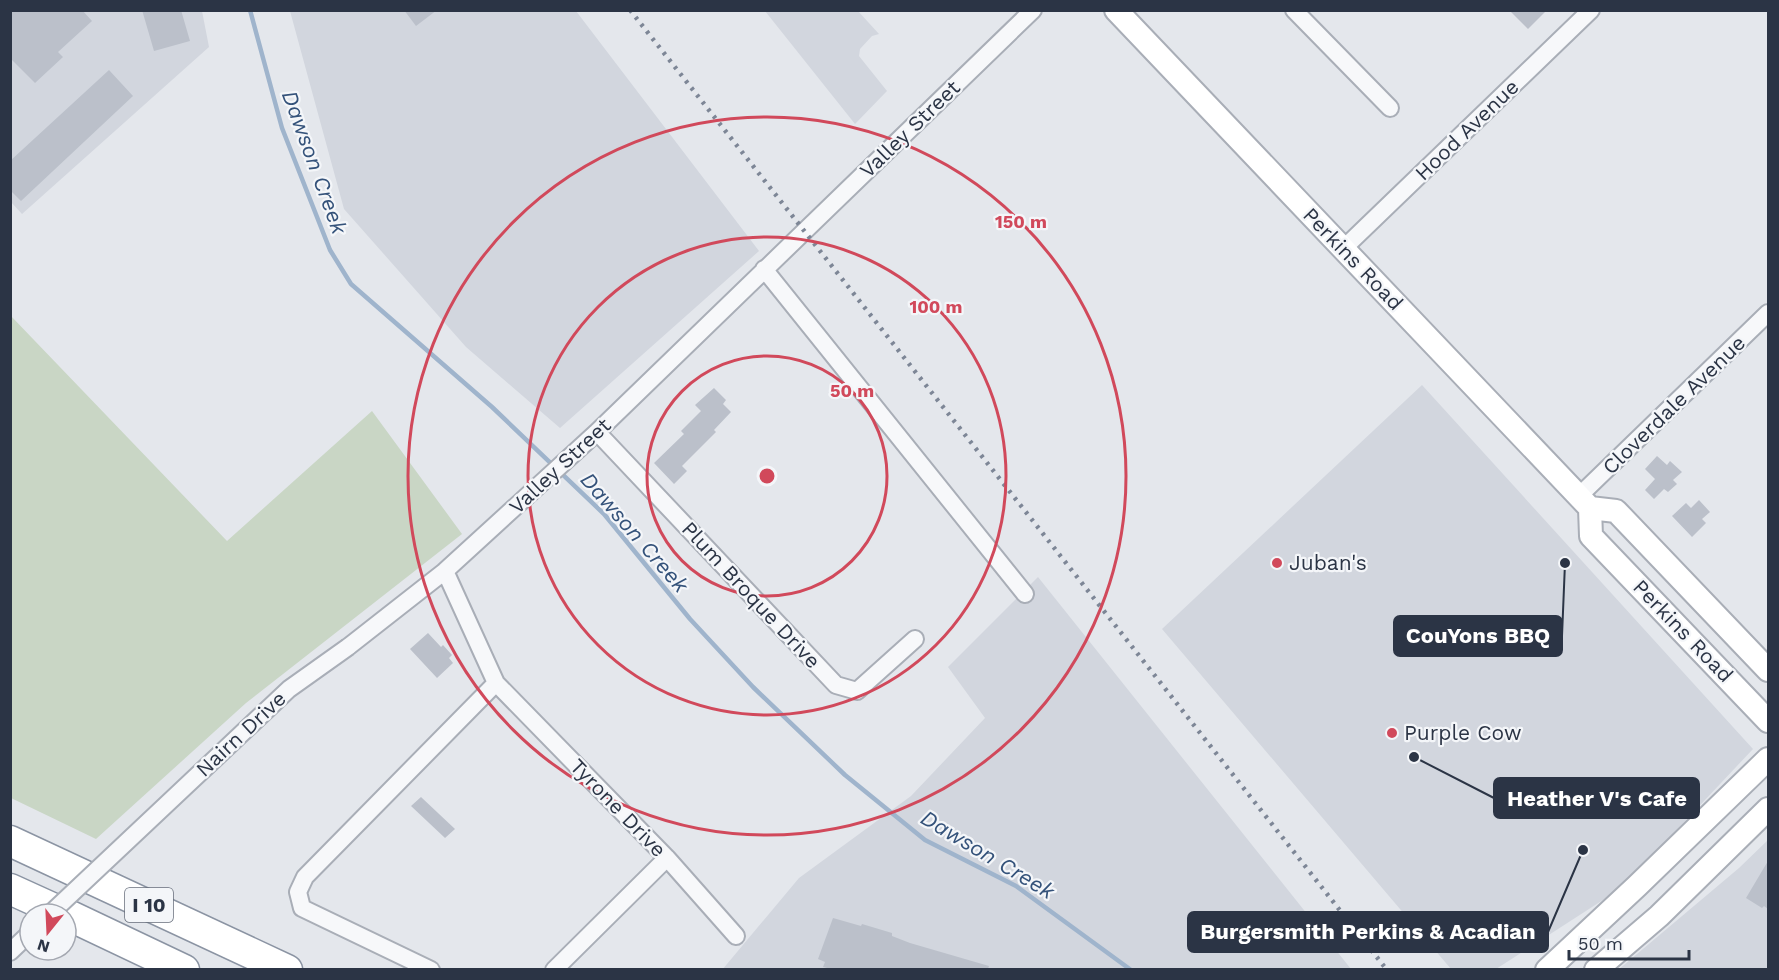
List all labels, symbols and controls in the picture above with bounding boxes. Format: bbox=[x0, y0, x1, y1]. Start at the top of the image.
street label: Hood Avenue bbox=[1410, 74, 1524, 185]
street label: Valley Street bbox=[854, 75, 965, 183]
water label: Dawson Creek bbox=[277, 87, 352, 238]
street label: Perkins Road bbox=[1298, 202, 1409, 315]
text: 150 m bbox=[995, 211, 1047, 232]
text: 100 m bbox=[909, 296, 963, 317]
street label: Cloverdale Avenue bbox=[1597, 330, 1750, 479]
text: 50 m bbox=[830, 380, 874, 401]
street label: Valley Street bbox=[504, 412, 616, 519]
centre of rings bbox=[757, 466, 777, 486]
water label: Dawson Creek bbox=[576, 467, 694, 598]
street label: Plum Broque Drive bbox=[677, 516, 826, 673]
place label: Juban's bbox=[1289, 550, 1367, 575]
marker: Juban's bbox=[1270, 556, 1284, 570]
street label: Perkins Road bbox=[1628, 574, 1739, 687]
callout: CouYons BBQ bbox=[1394, 616, 1562, 656]
text: CouYons BBQ bbox=[1406, 623, 1550, 648]
street label: Nairn Drive bbox=[191, 686, 291, 782]
place label: Purple Cow bbox=[1404, 720, 1521, 745]
marker: Purple Cow bbox=[1385, 726, 1399, 740]
street label: Tyrone Drive bbox=[565, 753, 672, 862]
callout: Heather V's Cafe bbox=[1494, 778, 1699, 818]
text: Heather V's Cafe bbox=[1507, 786, 1687, 811]
water label: Dawson Creek bbox=[916, 805, 1060, 905]
road number: I 10 bbox=[125, 888, 173, 922]
north arrow bbox=[18, 902, 78, 962]
callout: Burgersmith Perkins & Acadian bbox=[1188, 912, 1548, 952]
text: Burgersmith Perkins & Acadian bbox=[1200, 919, 1536, 944]
scale bar bbox=[1569, 923, 1689, 961]
text: 50 m bbox=[1578, 933, 1623, 954]
text: N bbox=[35, 935, 52, 957]

